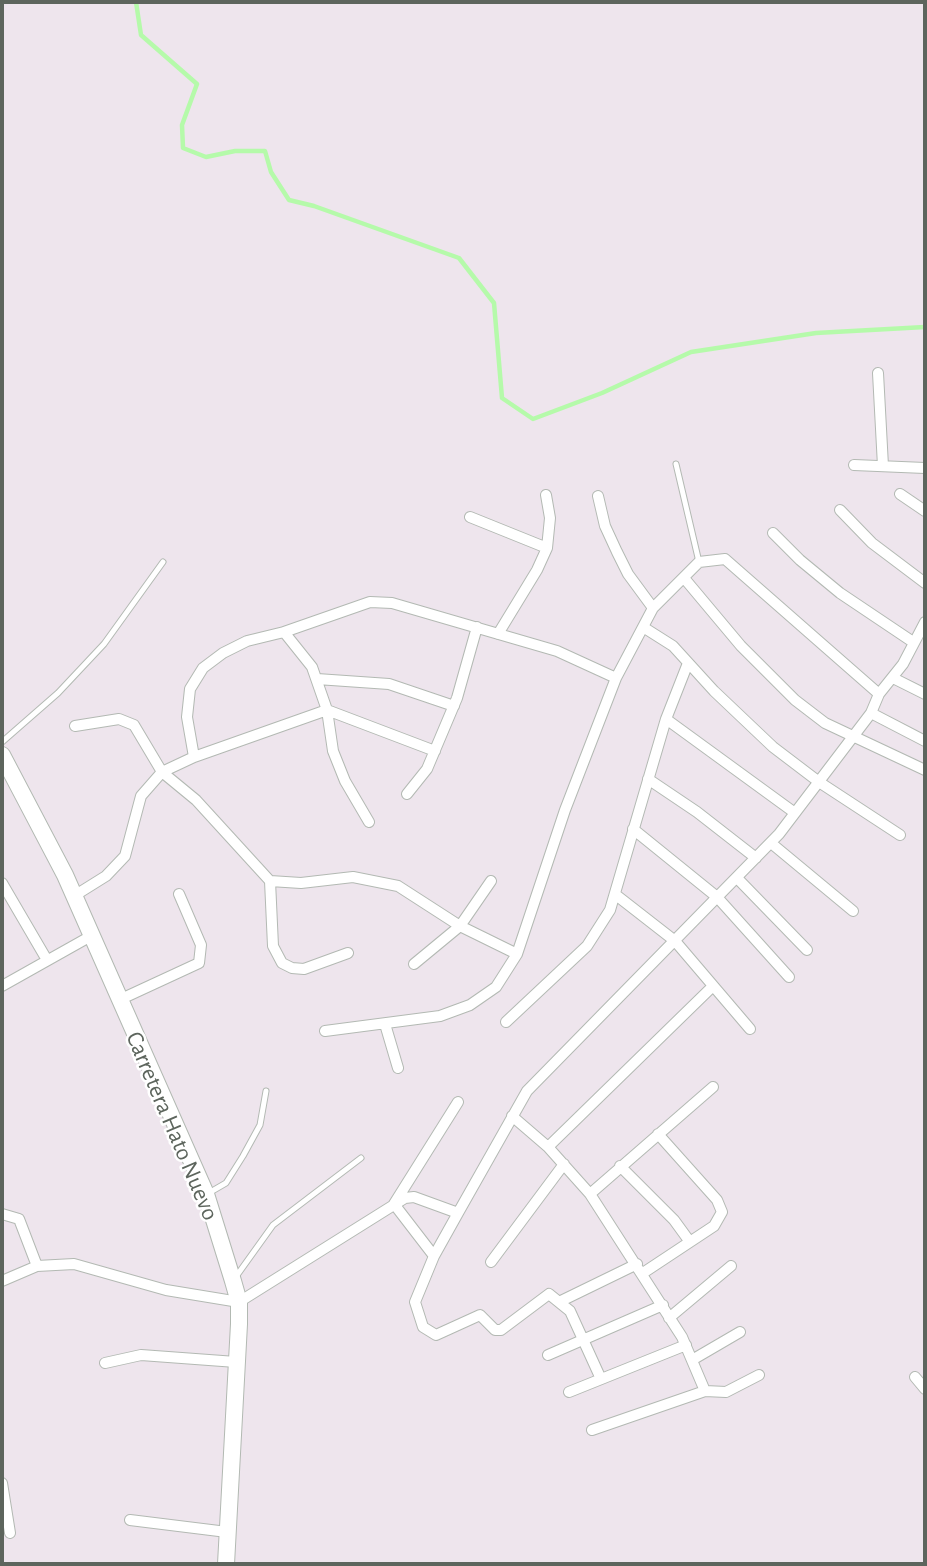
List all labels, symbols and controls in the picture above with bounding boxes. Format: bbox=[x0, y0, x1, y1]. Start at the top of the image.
street label: Carretera Hato Nuevo bbox=[119, 1027, 225, 1225]

